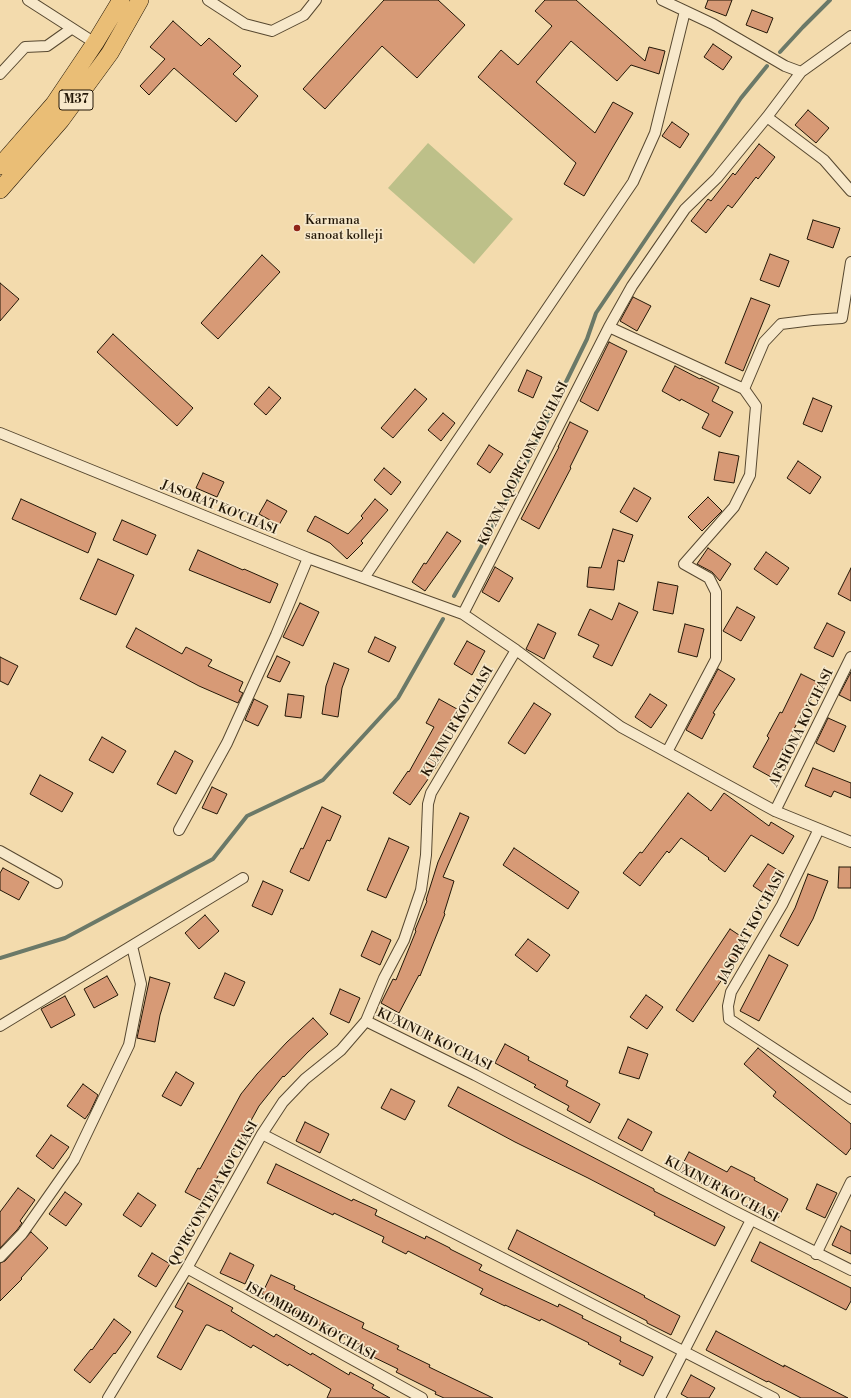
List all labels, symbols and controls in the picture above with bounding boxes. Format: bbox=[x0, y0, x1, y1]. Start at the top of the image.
road number: M37 bbox=[59, 90, 93, 110]
place label: Karmana sanoat kolleji bbox=[305, 213, 383, 244]
marker: Karmana sanoat kolleji bbox=[292, 223, 302, 233]
street label: KO'XNA QO'RG'ON KO'CHASI bbox=[476, 379, 572, 549]
street label: JASORAT KO'CHASI bbox=[159, 478, 279, 538]
street label: KUXINUR KO'CHASI bbox=[419, 664, 497, 780]
street label: AFSHONA KO'CHASI bbox=[767, 666, 837, 790]
street label: JASORAT KO'CHASI bbox=[715, 870, 789, 986]
street label: KUXINUR KO'CHASI bbox=[374, 1005, 494, 1075]
street label: QO'RG'ONTEPA KO'CHASI bbox=[166, 1119, 262, 1269]
street label: KUXINUR KO'CHASI bbox=[662, 1153, 780, 1227]
street label: ISLOMBOBD KO'CHASI bbox=[242, 1280, 378, 1364]

